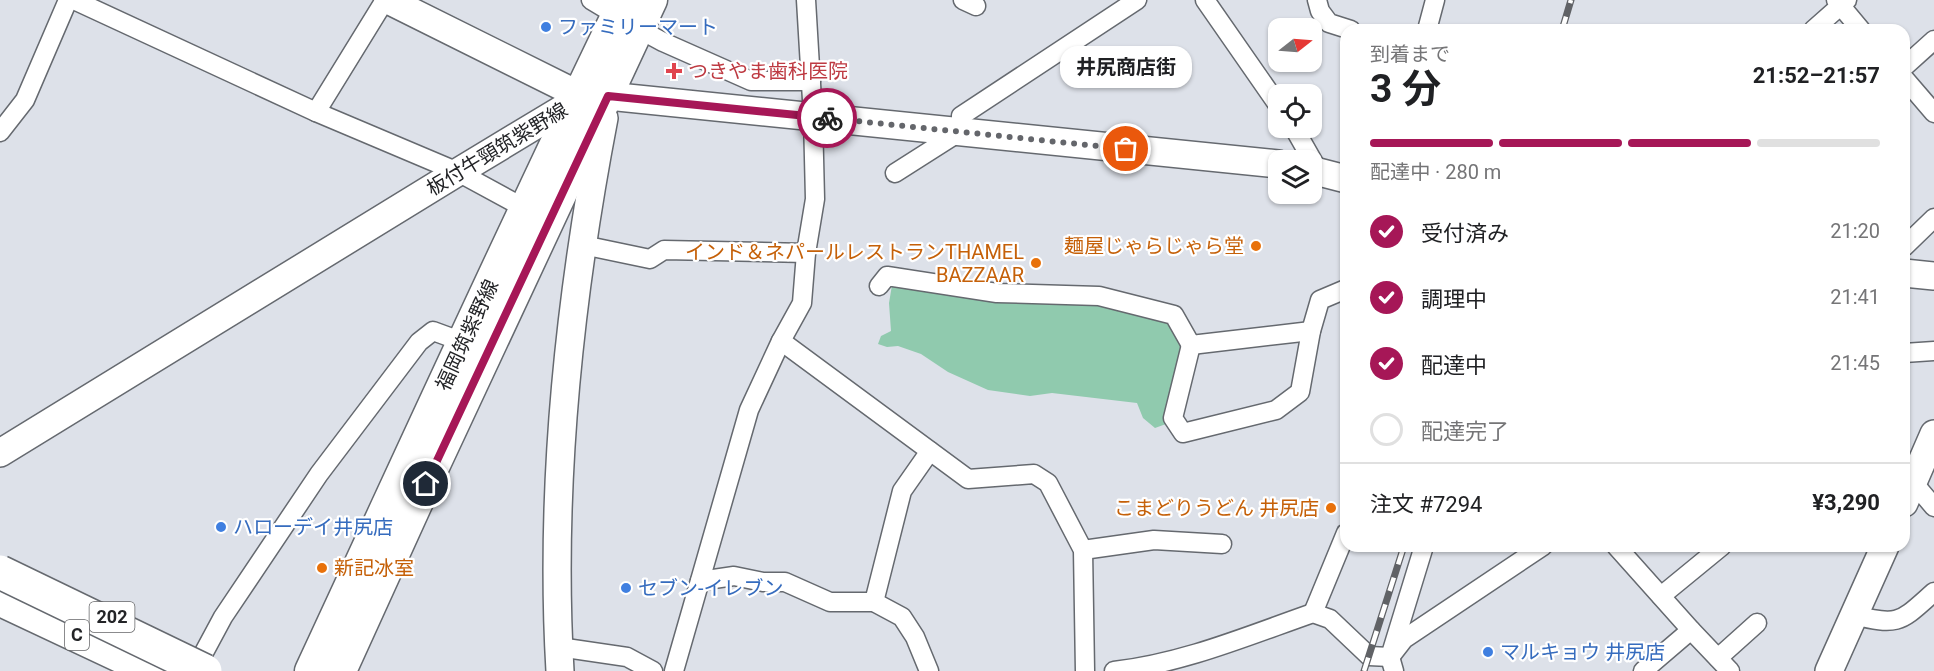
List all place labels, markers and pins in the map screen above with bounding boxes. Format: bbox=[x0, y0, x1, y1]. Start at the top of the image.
place label: ファミリーマート bbox=[558, 15, 718, 39]
marker: ファミリーマート bbox=[539, 20, 553, 34]
callout: 井尻商店街 bbox=[1060, 47, 1192, 89]
place label: つきやま歯科医院 bbox=[688, 59, 848, 83]
marker: つきやま歯科医院 bbox=[665, 62, 683, 80]
pin bbox=[1100, 123, 1151, 174]
place label: 麺屋じゃらじゃら堂 bbox=[1064, 234, 1244, 258]
marker: 麺屋じゃらじゃら堂 bbox=[1249, 239, 1263, 253]
place label: インド＆ネパールレストランTHAMEL BAZZAAR bbox=[685, 240, 1024, 287]
marker: インド＆ネパールレストランTHAMEL BAZZAAR bbox=[1029, 256, 1043, 270]
pin bbox=[400, 458, 451, 509]
place label: こまどりうどん 井尻店 bbox=[1114, 496, 1319, 520]
marker: こまどりうどん 井尻店 bbox=[1324, 501, 1338, 515]
place label: ハローデイ井尻店 bbox=[233, 515, 393, 539]
marker: ハローデイ井尻店 bbox=[214, 520, 228, 534]
place label: 新記冰室 bbox=[334, 556, 414, 580]
marker: 新記冰室 bbox=[315, 561, 329, 575]
place label: セブン-イレブン bbox=[638, 576, 784, 600]
marker: セブン-イレブン bbox=[619, 581, 633, 595]
place label: マルキョウ 井尻店 bbox=[1500, 640, 1665, 664]
marker: マルキョウ 井尻店 bbox=[1481, 645, 1495, 659]

